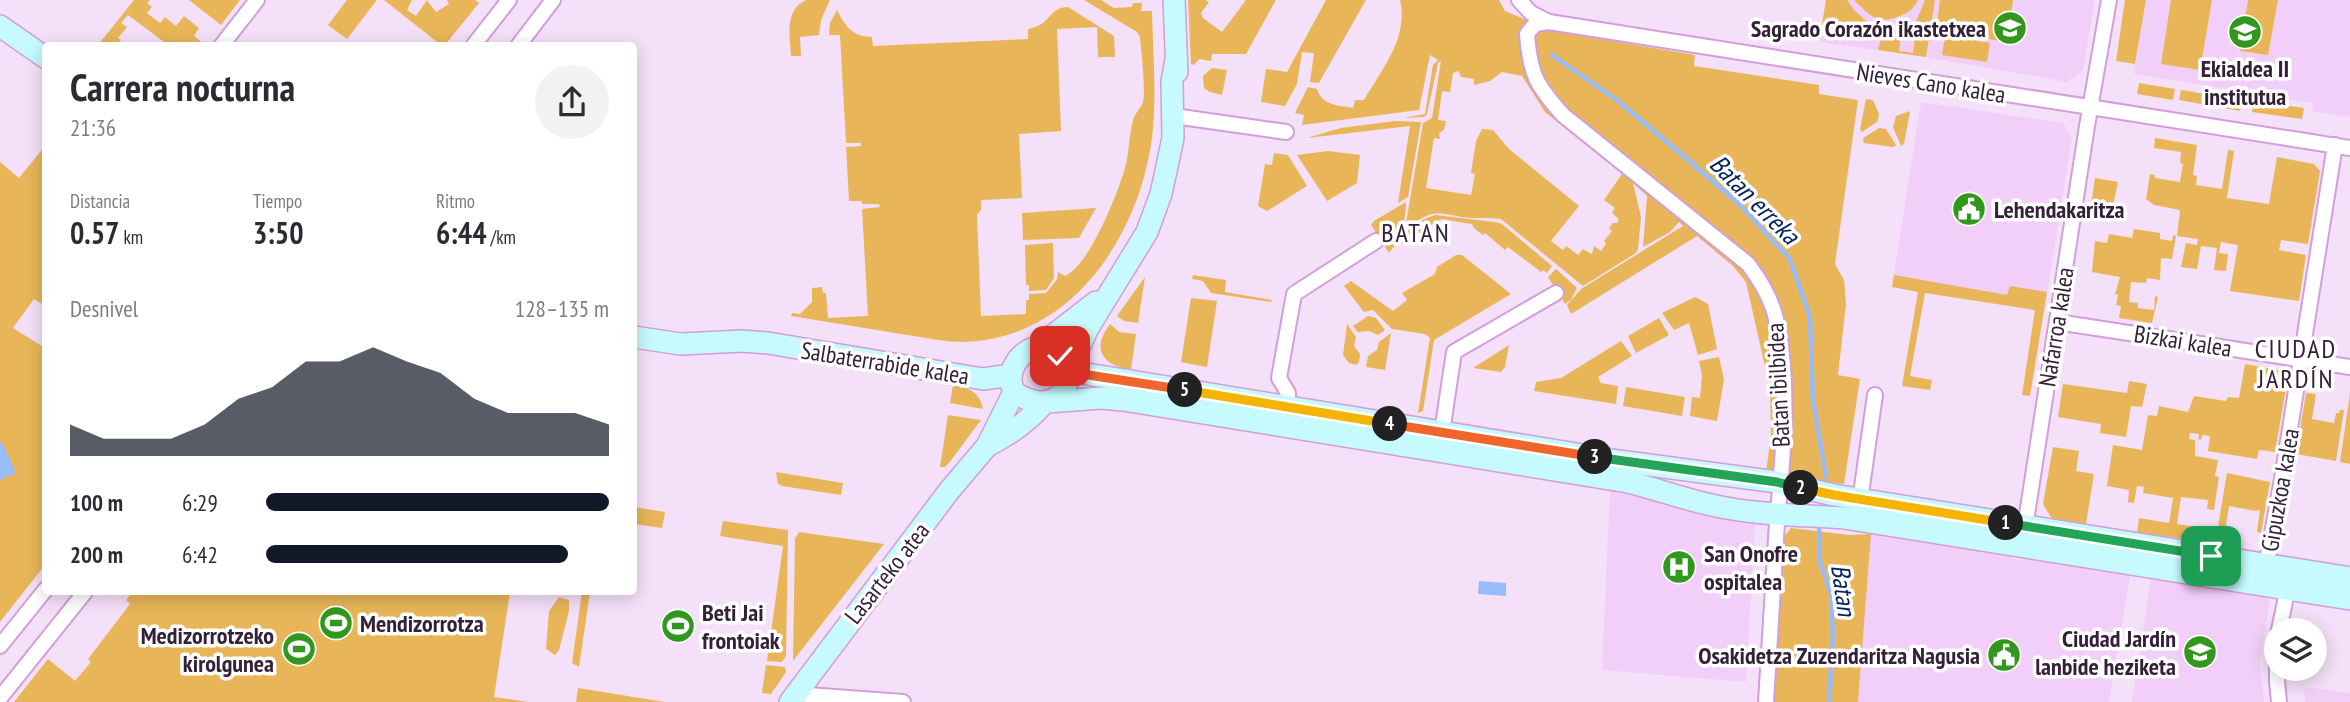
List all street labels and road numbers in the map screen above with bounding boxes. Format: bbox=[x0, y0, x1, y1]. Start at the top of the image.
street label: Nieves Cano kalea bbox=[1854, 56, 2008, 110]
street label: Nafarroa kalea bbox=[2031, 265, 2081, 389]
street label: Bizkai kalea bbox=[2132, 318, 2234, 364]
street label: Batan ibilbidea bbox=[1759, 322, 1797, 448]
street label: Salbaterrabide kalea bbox=[799, 334, 971, 392]
street label: Gipuzkoa kalea bbox=[2254, 426, 2306, 554]
street label: Lasarteko atea bbox=[838, 516, 936, 630]

